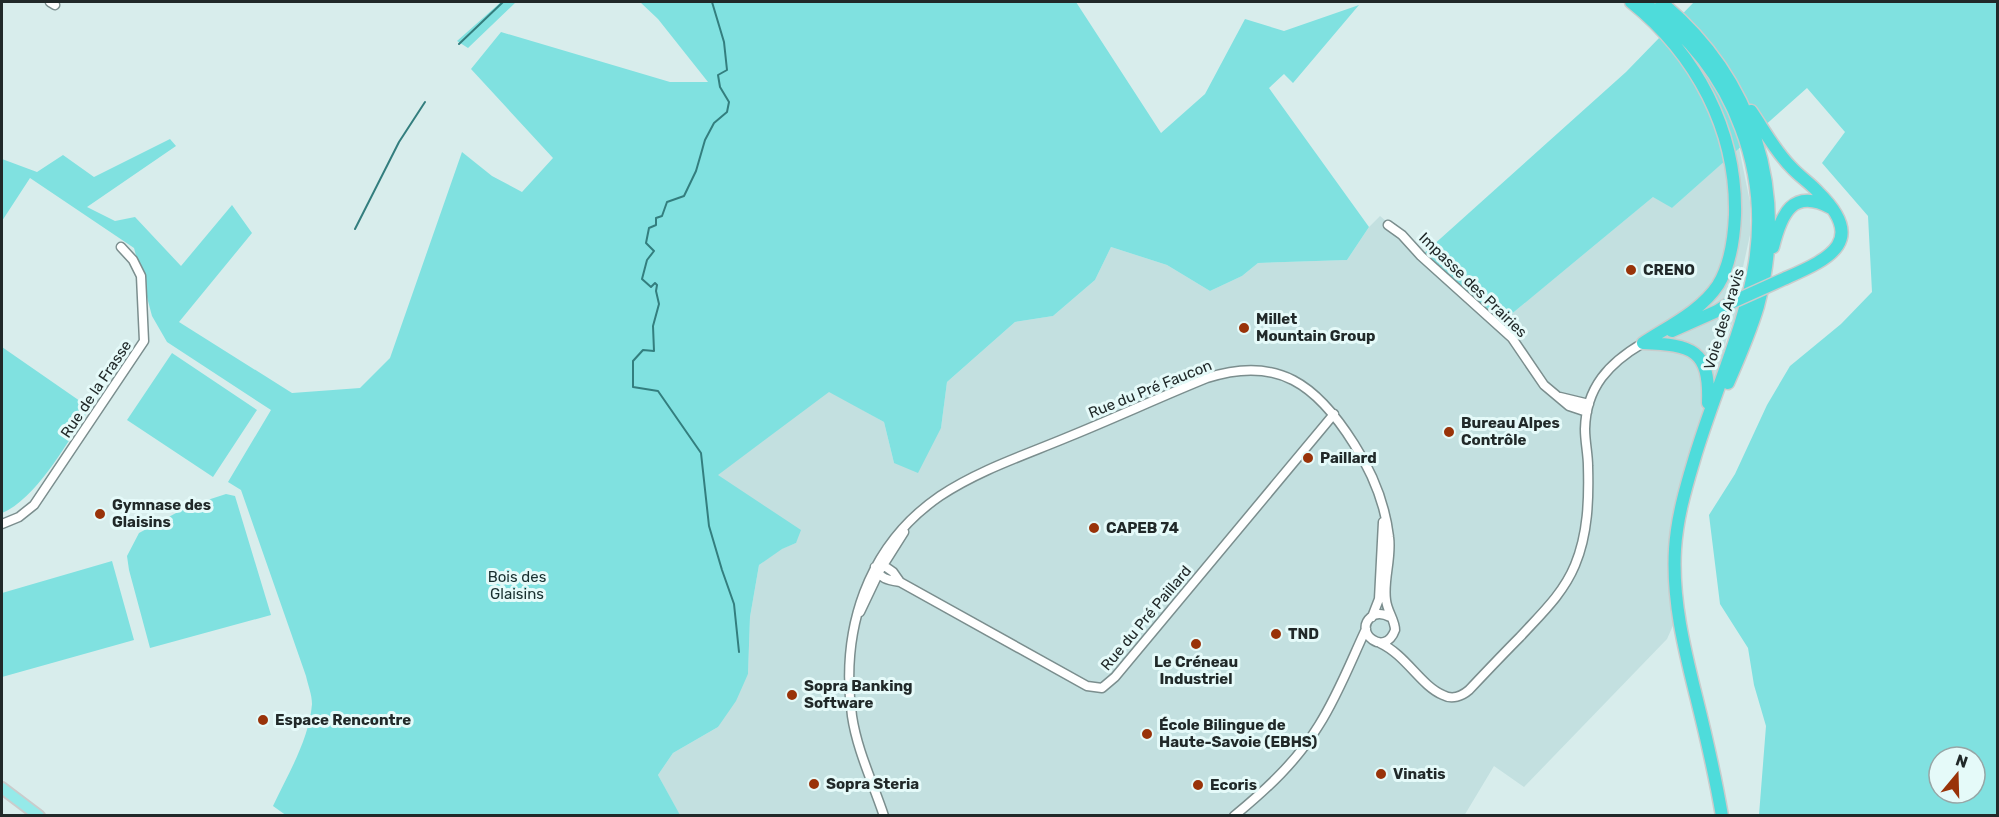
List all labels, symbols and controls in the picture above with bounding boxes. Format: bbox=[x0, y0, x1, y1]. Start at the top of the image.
street label: Impasse des Prairies bbox=[1415, 229, 1531, 341]
place label: CRENO bbox=[1643, 261, 1695, 279]
marker: CRENO bbox=[1624, 263, 1638, 277]
street label: Voie des Aravis bbox=[1700, 266, 1748, 372]
place label: Millet Mountain Group bbox=[1256, 310, 1376, 345]
marker: Millet Mountain Group bbox=[1237, 321, 1251, 335]
street label: Rue de la Frasse bbox=[57, 337, 135, 441]
street label: Rue du Pré Faucon bbox=[1086, 356, 1214, 422]
place label: Bureau Alpes Contrôle bbox=[1461, 414, 1560, 449]
marker: Bureau Alpes Contrôle bbox=[1442, 425, 1456, 439]
place label: Paillard bbox=[1320, 449, 1377, 467]
marker: Paillard bbox=[1301, 451, 1315, 465]
place label: Gymnase des Glaisins bbox=[112, 496, 211, 531]
marker: Gymnase des Glaisins bbox=[93, 507, 107, 521]
place label: CAPEB 74 bbox=[1106, 519, 1179, 537]
marker: CAPEB 74 bbox=[1087, 521, 1101, 535]
street label: Rue du Pré Paillard bbox=[1097, 562, 1195, 674]
park label: Bois des Glaisins bbox=[488, 568, 547, 603]
place label: TND bbox=[1288, 625, 1319, 643]
marker: TND bbox=[1269, 627, 1283, 641]
marker: Le Créneau Industriel bbox=[1189, 637, 1203, 651]
place label: Le Créneau Industriel bbox=[1154, 653, 1238, 688]
place label: Sopra Banking Software bbox=[804, 677, 913, 712]
marker: Sopra Banking Software bbox=[785, 688, 799, 702]
place label: Espace Rencontre bbox=[275, 711, 411, 729]
marker: Espace Rencontre bbox=[256, 713, 270, 727]
place label: École Bilingue de Haute-Savoie (EBHS) bbox=[1159, 716, 1317, 751]
marker: École Bilingue de Haute-Savoie (EBHS) bbox=[1140, 727, 1154, 741]
north arrow bbox=[1927, 745, 1987, 805]
text: N bbox=[1953, 750, 1970, 772]
place label: Vinatis bbox=[1393, 765, 1446, 783]
marker: Vinatis bbox=[1374, 767, 1388, 781]
place label: Sopra Steria bbox=[826, 775, 919, 793]
place label: Ecoris bbox=[1210, 776, 1257, 794]
marker: Sopra Steria bbox=[807, 777, 821, 791]
marker: Ecoris bbox=[1191, 778, 1205, 792]

